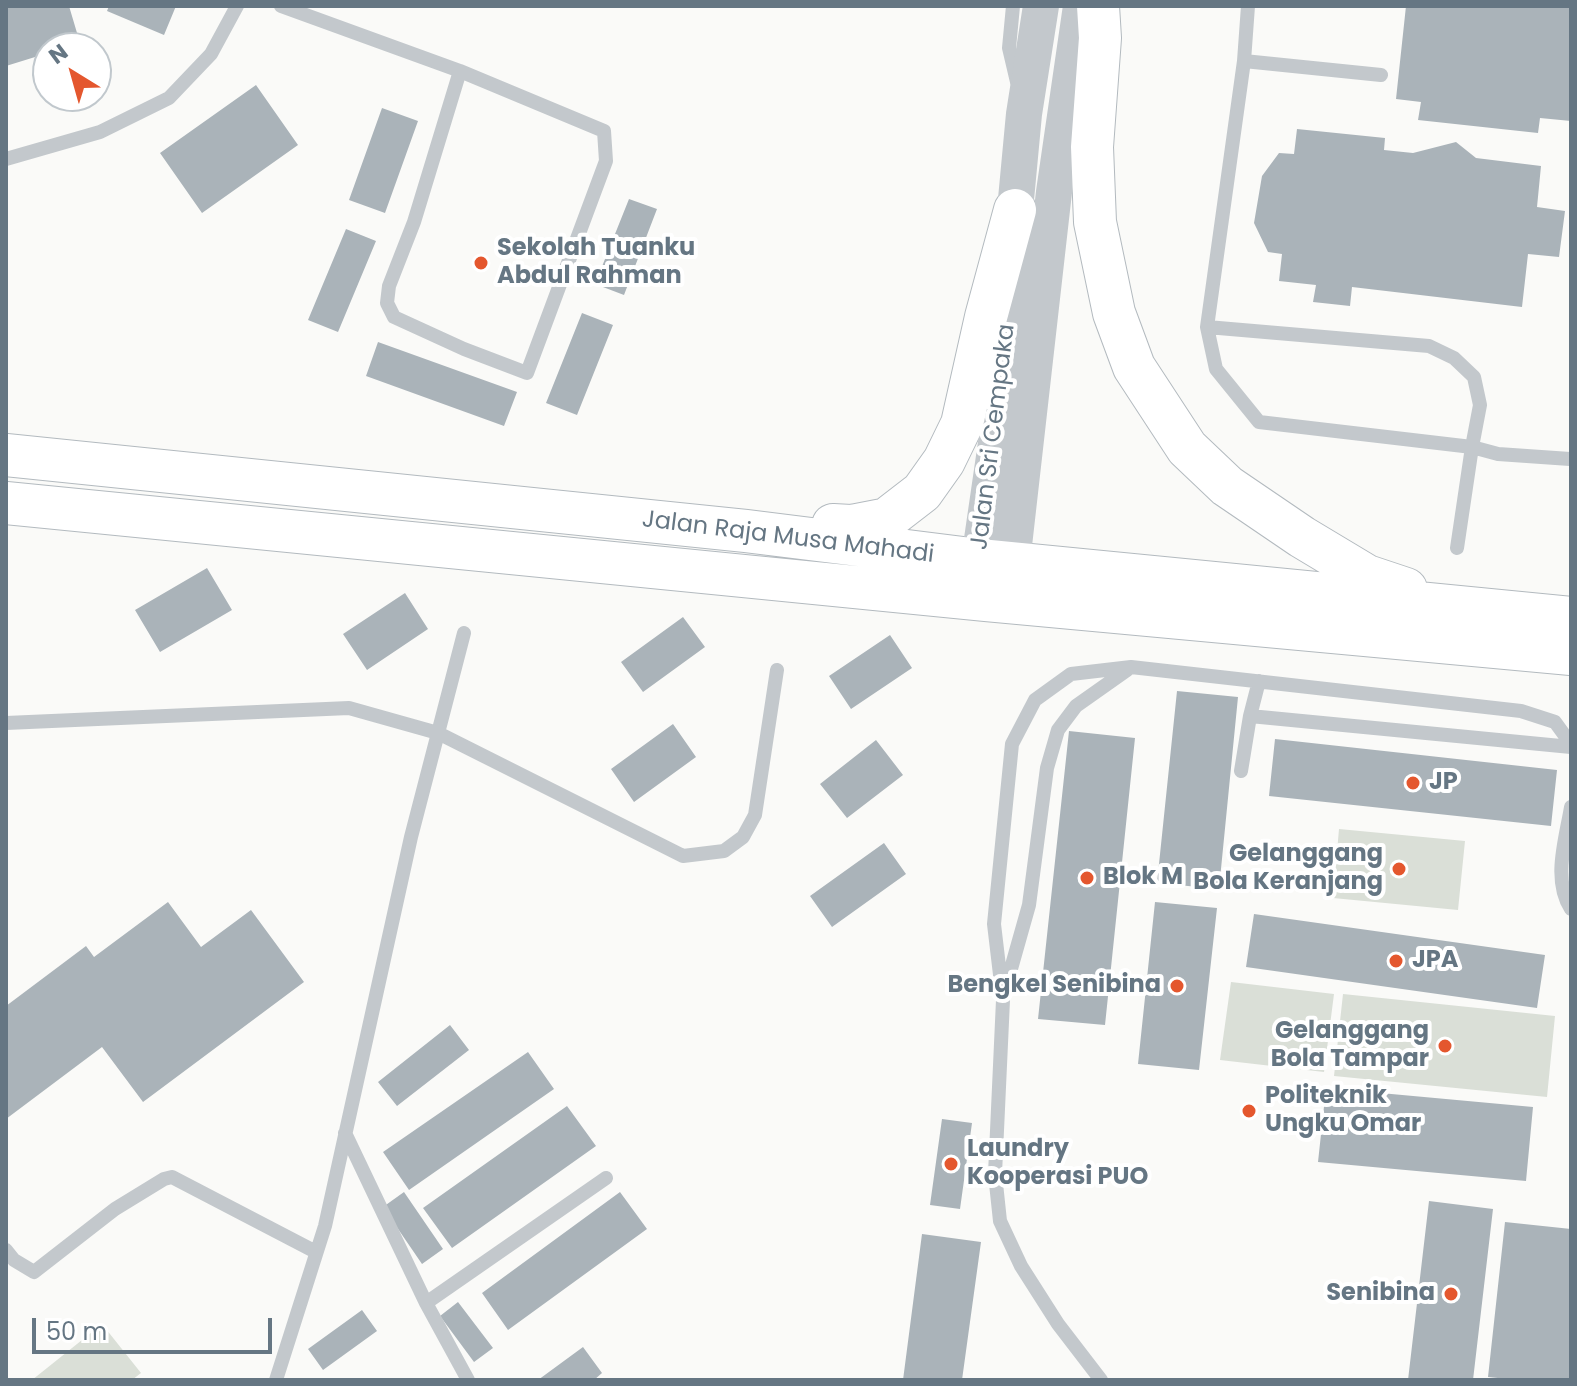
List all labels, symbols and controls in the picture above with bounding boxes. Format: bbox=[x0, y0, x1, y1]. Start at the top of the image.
north arrow bbox=[32, 32, 112, 112]
text: N bbox=[43, 37, 74, 71]
place label: Sekolah Tuanku Abdul Rahman bbox=[497, 235, 695, 291]
marker: Sekolah Tuanku Abdul Rahman bbox=[472, 254, 490, 272]
street label: Jalan Sri Cempaka bbox=[966, 322, 1022, 552]
street label: Jalan Raja Musa Mahadi bbox=[640, 506, 936, 570]
place label: JP bbox=[1429, 769, 1458, 797]
marker: JP bbox=[1404, 774, 1422, 792]
place label: Gelanggang Bola Keranjang bbox=[1193, 841, 1383, 897]
marker: Gelanggang Bola Keranjang bbox=[1390, 860, 1408, 878]
place label: Blok M bbox=[1103, 864, 1183, 892]
marker: Blok M bbox=[1078, 869, 1096, 887]
place label: JPA bbox=[1412, 947, 1459, 975]
marker: JPA bbox=[1387, 952, 1405, 970]
place label: Bengkel Senibina bbox=[947, 972, 1161, 1000]
marker: Bengkel Senibina bbox=[1168, 977, 1186, 995]
place label: Gelanggang Bola Tampar bbox=[1271, 1018, 1429, 1074]
marker: Gelanggang Bola Tampar bbox=[1436, 1037, 1454, 1055]
place label: Politeknik Ungku Omar bbox=[1265, 1083, 1421, 1139]
marker: Politeknik Ungku Omar bbox=[1240, 1102, 1258, 1120]
place label: Laundry Kooperasi PUO bbox=[967, 1136, 1148, 1192]
marker: Laundry Kooperasi PUO bbox=[942, 1155, 960, 1173]
place label: Senibina bbox=[1326, 1280, 1435, 1308]
marker: Senibina bbox=[1442, 1285, 1460, 1303]
scale bar bbox=[36, 1302, 276, 1352]
text: 50 m bbox=[46, 1315, 107, 1348]

